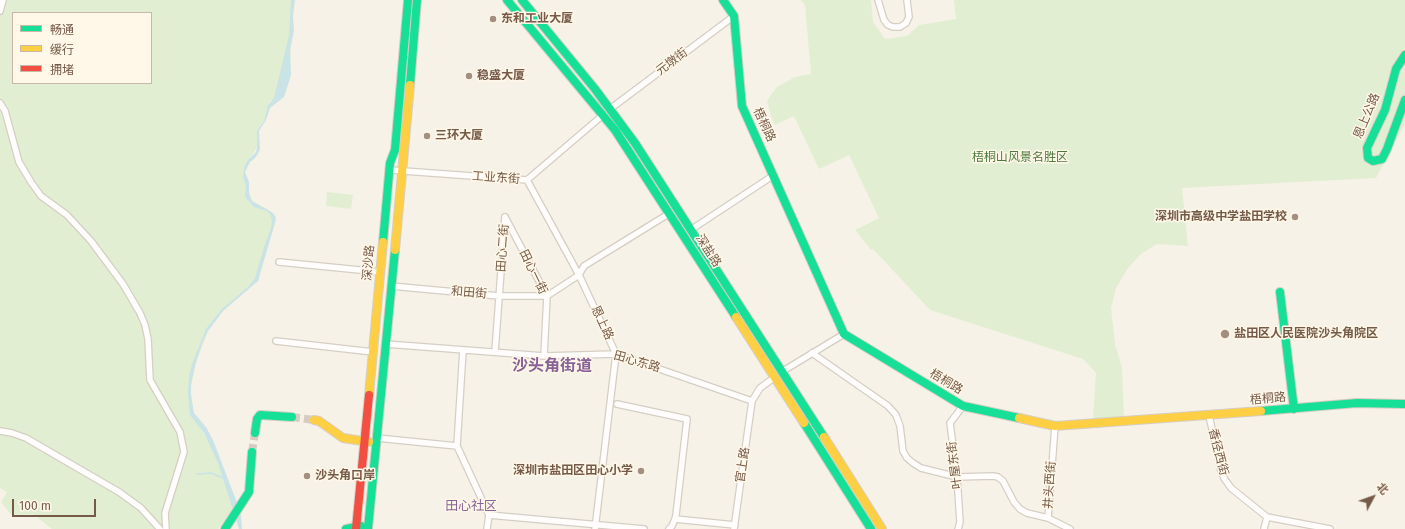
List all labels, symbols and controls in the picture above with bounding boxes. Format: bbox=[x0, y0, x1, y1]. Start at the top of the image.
legend bbox=[12, 12, 152, 84]
place label: 东和工业大厦 bbox=[501, 12, 573, 26]
marker: 东和工业大厦 bbox=[488, 14, 498, 24]
text: 畅通 bbox=[50, 23, 74, 37]
text: 缓行 bbox=[50, 43, 74, 57]
street label: 元墩街 bbox=[653, 45, 691, 79]
text: 拥堵 bbox=[50, 63, 74, 77]
place label: 稳盛大厦 bbox=[477, 69, 525, 83]
marker: 稳盛大厦 bbox=[464, 71, 474, 81]
street label: 恩上公路 bbox=[1351, 91, 1383, 141]
street label: 梧桐路 bbox=[750, 106, 778, 144]
place label: 三环大厦 bbox=[435, 129, 483, 143]
marker: 三环大厦 bbox=[422, 131, 432, 141]
park label: 梧桐山风景名胜区 bbox=[972, 151, 1068, 165]
street label: 工业东街 bbox=[472, 169, 520, 187]
place label: 深圳市高级中学盐田学校 bbox=[1155, 210, 1287, 224]
marker: 深圳市高级中学盐田学校 bbox=[1290, 212, 1300, 222]
street label: 田心二街 bbox=[494, 224, 512, 272]
street label: 深盐路 bbox=[692, 232, 724, 270]
street label: 深沙路 bbox=[360, 244, 378, 282]
street label: 田心一街 bbox=[516, 247, 550, 297]
street label: 和田街 bbox=[450, 284, 488, 302]
street label: 恩上路 bbox=[588, 304, 616, 342]
place label: 盐田区人民医院沙头角院区 bbox=[1234, 327, 1378, 341]
marker: 盐田区人民医院沙头角院区 bbox=[1219, 328, 1231, 340]
street label: 田心东路 bbox=[612, 348, 662, 376]
district label: 沙头角街道 bbox=[512, 357, 592, 377]
street label: 梧桐路 bbox=[927, 367, 965, 397]
street label: 梧桐路 bbox=[1249, 390, 1287, 408]
street label: 香径西街 bbox=[1205, 427, 1231, 477]
street label: 叶屋东街 bbox=[945, 440, 965, 490]
street label: 官上路 bbox=[733, 446, 753, 484]
street label: 井头西街 bbox=[1041, 461, 1059, 509]
place label: 深圳市盐田区田心小学 bbox=[513, 464, 633, 478]
marker: 深圳市盐田区田心小学 bbox=[636, 466, 646, 476]
place label: 沙头角口岸 bbox=[315, 469, 375, 483]
marker: 沙头角口岸 bbox=[302, 471, 312, 481]
north arrow bbox=[1353, 477, 1393, 517]
text: 北 bbox=[1374, 480, 1391, 497]
scale bar bbox=[14, 491, 98, 517]
district label: 田心社区 bbox=[445, 498, 497, 514]
text: 100 m bbox=[19, 499, 51, 513]

